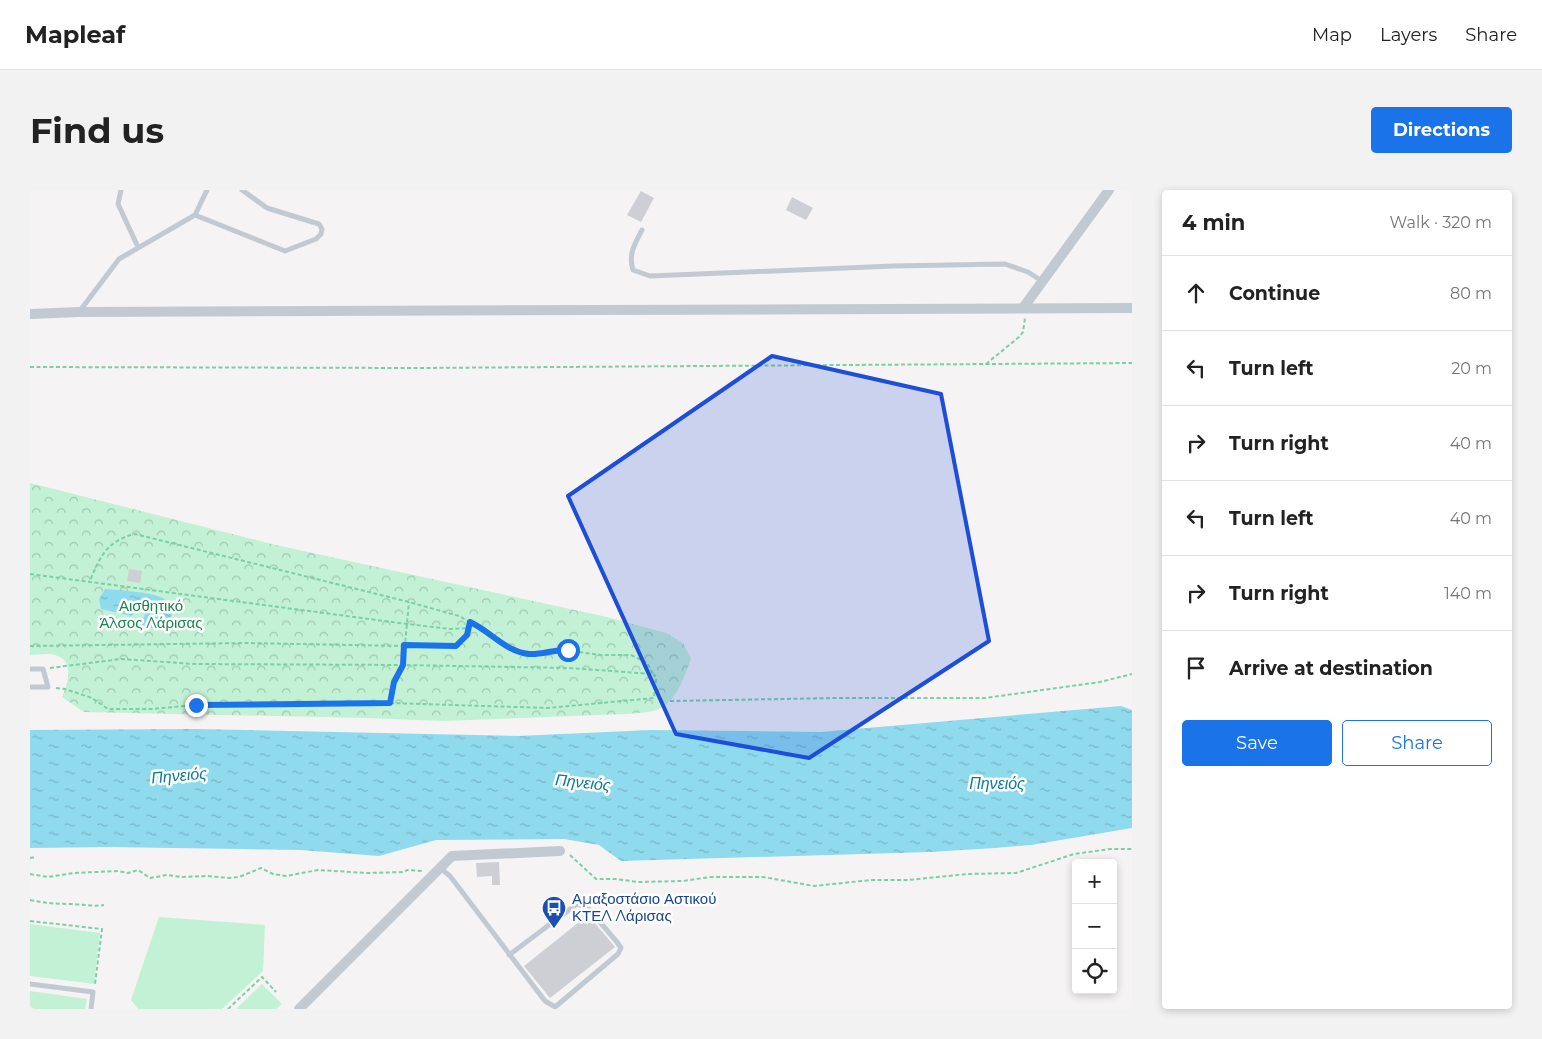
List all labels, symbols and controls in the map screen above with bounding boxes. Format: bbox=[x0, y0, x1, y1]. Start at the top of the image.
text: Mapleaf bbox=[25, 20, 125, 49]
text: Map bbox=[1312, 24, 1352, 46]
text: Layers bbox=[1380, 24, 1437, 46]
text: Share bbox=[1465, 24, 1517, 46]
button: Directions bbox=[1371, 107, 1512, 153]
text: Find us bbox=[30, 109, 164, 152]
text: 4 min bbox=[1182, 210, 1245, 235]
text: Walk · 320 m bbox=[1390, 213, 1492, 232]
icon: ahead bbox=[1182, 279, 1210, 307]
text: Continue bbox=[1229, 282, 1320, 305]
text: 80 m bbox=[1450, 284, 1492, 303]
icon: left bbox=[1182, 354, 1210, 382]
text: Turn left bbox=[1229, 357, 1314, 380]
text: 20 m bbox=[1451, 359, 1492, 378]
icon: right bbox=[1182, 429, 1210, 457]
text: Turn right bbox=[1229, 432, 1329, 455]
text: 40 m bbox=[1450, 434, 1492, 453]
icon: left bbox=[1182, 504, 1210, 532]
text: Turn left bbox=[1229, 507, 1314, 530]
text: 40 m bbox=[1450, 509, 1492, 528]
icon: right bbox=[1182, 579, 1210, 607]
text: Turn right bbox=[1229, 582, 1329, 605]
text: 140 m bbox=[1444, 584, 1492, 603]
park label: Αισθητικό Άλσος Λάρισας bbox=[99, 596, 203, 632]
route start bbox=[557, 639, 580, 662]
icon: arrive bbox=[1182, 654, 1210, 682]
text: Arrive at destination bbox=[1229, 657, 1433, 680]
route end bbox=[185, 694, 208, 717]
button: Save bbox=[1182, 720, 1332, 766]
button: Share bbox=[1342, 720, 1492, 766]
water label: Πηνειός bbox=[150, 764, 208, 787]
water label: Πηνειός bbox=[554, 770, 612, 795]
water label: Πηνειός bbox=[969, 774, 1025, 793]
map controls bbox=[1072, 859, 1117, 994]
button: + bbox=[1072, 859, 1117, 904]
place label: Αμαξοστάσιο Αστικού ΚΤΕΛ Λάρισας bbox=[572, 889, 716, 925]
bus stop icon: Αμαξοστάσιο Αστικού ΚΤΕΛ Λάρισας bbox=[541, 895, 567, 929]
button: − bbox=[1072, 904, 1117, 949]
button: locate bbox=[1072, 949, 1117, 994]

